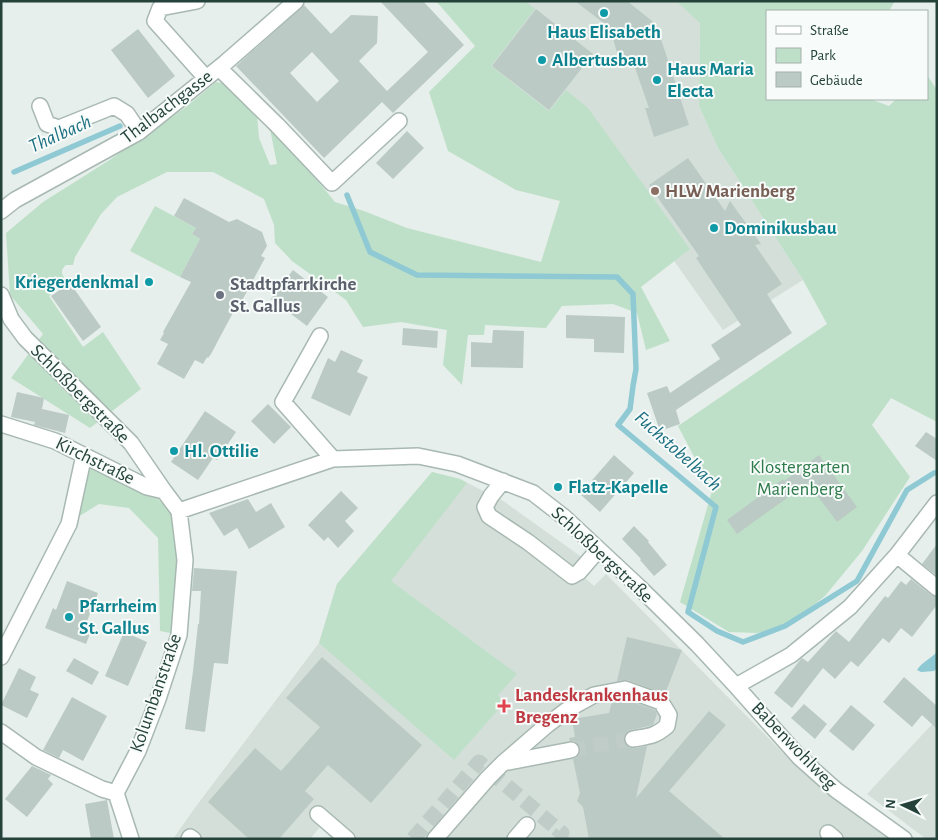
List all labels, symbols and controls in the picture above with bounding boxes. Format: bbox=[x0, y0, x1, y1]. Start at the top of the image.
marker: Haus Elisabeth bbox=[598, 7, 610, 19]
legend bbox=[766, 10, 928, 100]
place label: Haus Elisabeth bbox=[547, 23, 661, 42]
text: Straße bbox=[810, 23, 849, 38]
text: Park bbox=[810, 48, 836, 63]
place label: Albertusbau bbox=[552, 51, 647, 70]
marker: Albertusbau bbox=[536, 54, 548, 66]
place label: Haus Maria Electa bbox=[667, 60, 754, 101]
street label: Thalbachgasse bbox=[118, 67, 216, 147]
text: Gebäude bbox=[810, 73, 863, 88]
marker: Haus Maria Electa bbox=[651, 74, 663, 86]
water label: Thalbach bbox=[26, 111, 94, 157]
place label: HLW Marienberg bbox=[665, 182, 795, 201]
marker: HLW Marienberg bbox=[649, 185, 661, 197]
place label: Dominikusbau bbox=[724, 219, 837, 238]
marker: Dominikusbau bbox=[708, 222, 720, 234]
place label: Kriegerdenkmal bbox=[15, 273, 139, 292]
place label: Stadtpfarrkirche St. Gallus bbox=[230, 275, 356, 316]
marker: Kriegerdenkmal bbox=[143, 276, 155, 288]
marker: Stadtpfarrkirche St. Gallus bbox=[214, 289, 226, 301]
street label: Schloßbergstraße bbox=[27, 341, 133, 447]
water label: Fuchstobelbach bbox=[631, 407, 725, 495]
street label: Kirchstraße bbox=[52, 434, 138, 488]
place label: Hl. Ottilie bbox=[184, 442, 259, 461]
marker: Hl. Ottilie bbox=[168, 445, 180, 457]
park label: Klostergarten Marienberg bbox=[750, 458, 850, 499]
place label: Flatz-Kapelle bbox=[568, 478, 668, 497]
marker: Flatz-Kapelle bbox=[552, 481, 564, 493]
street label: Schloßbergstraße bbox=[548, 503, 656, 607]
place label: Pfarrheim St. Gallus bbox=[79, 597, 157, 638]
marker: Pfarrheim St. Gallus bbox=[63, 611, 75, 623]
street label: Kolumbanstraße bbox=[127, 631, 185, 755]
place label: Landeskrankenhaus Bregenz bbox=[515, 686, 668, 727]
street label: Babenwohlweg bbox=[748, 698, 841, 794]
marker: Landeskrankenhaus Bregenz bbox=[497, 699, 511, 713]
north arrow bbox=[878, 780, 928, 830]
text: N bbox=[884, 798, 898, 809]

